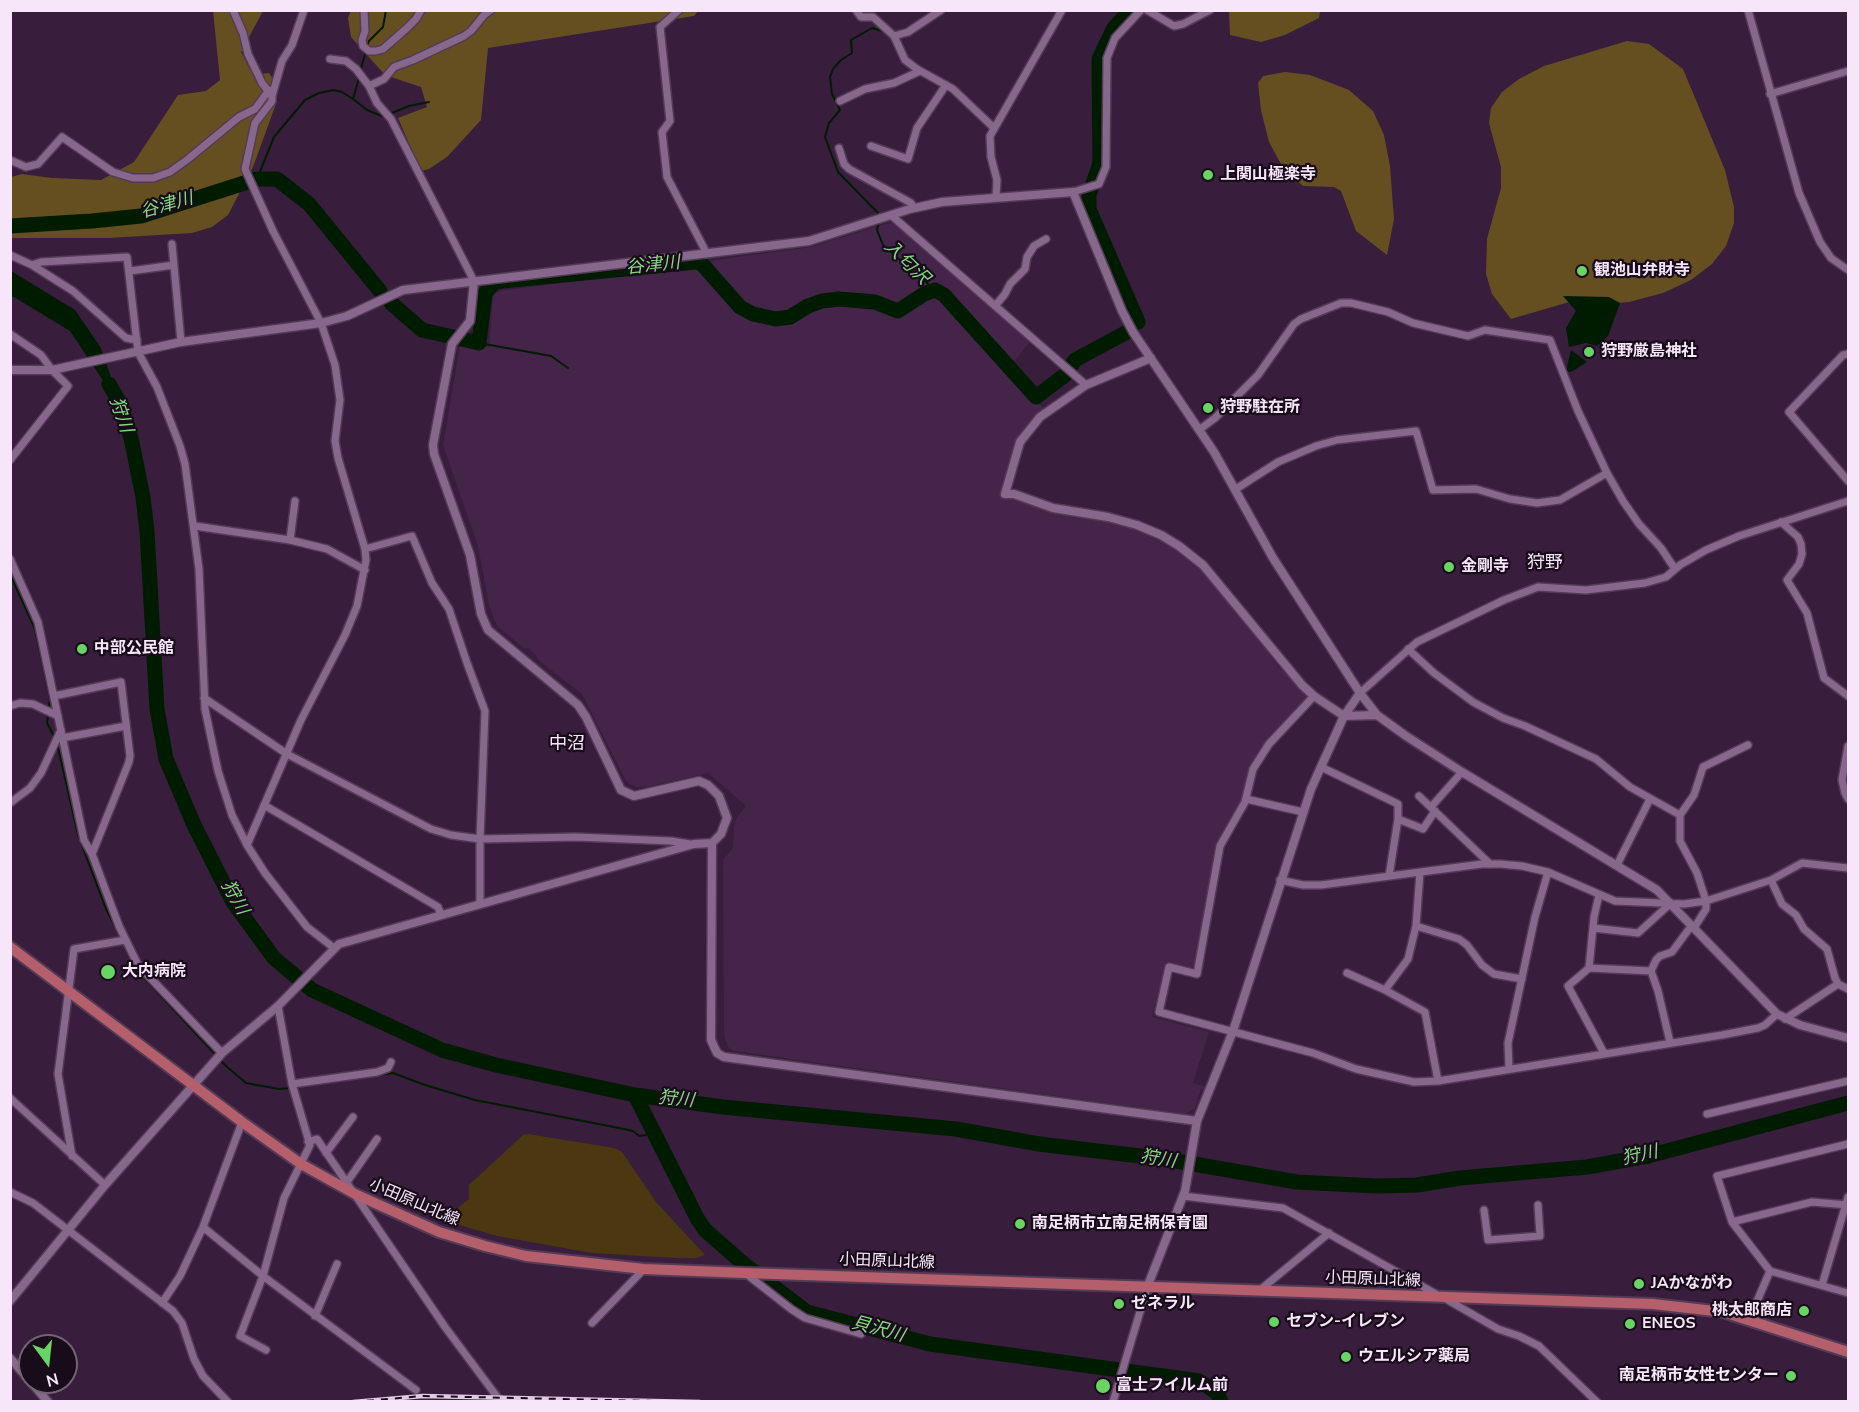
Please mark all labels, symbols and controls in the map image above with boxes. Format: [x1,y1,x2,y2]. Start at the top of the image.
place label: 上関山極楽寺 [1220,165,1316,185]
marker: 上関山極楽寺 [1201,168,1215,182]
water label: 谷津川 [138,188,196,224]
water label: 入匂沢 [879,236,933,290]
water label: 谷津川 [625,252,681,280]
place label: 観池山弁財寺 [1594,261,1690,281]
marker: 観池山弁財寺 [1575,264,1589,278]
place label: 狩野厳島神社 [1601,342,1697,362]
marker: 狩野厳島神社 [1582,345,1596,359]
water label: 狩川 [104,394,136,436]
place label: 狩野駐在所 [1220,398,1300,418]
marker: 狩野駐在所 [1201,401,1215,415]
district label: 狩野 [1527,553,1563,575]
place label: 金剛寺 [1461,557,1509,577]
marker: 金剛寺 [1442,560,1456,574]
place label: 中部公民館 [94,639,174,659]
marker: 中部公民館 [75,642,89,656]
district label: 中沼 [549,734,585,756]
water label: 狩川 [216,877,252,919]
place label: 大内病院 [122,962,186,982]
marker: 大内病院 [99,963,117,981]
water label: 狩川 [657,1087,695,1113]
water label: 狩川 [1620,1142,1660,1170]
water label: 狩川 [1139,1147,1177,1173]
street label: 小田原山北線 [366,1175,462,1231]
place label: 南足柄市立南足柄保育園 [1032,1214,1208,1234]
marker: 南足柄市立南足柄保育園 [1013,1217,1027,1231]
street label: 小田原山北線 [839,1251,935,1273]
street label: 小田原山北線 [1325,1269,1421,1291]
place label: JAかながわ [1651,1274,1733,1294]
marker: JAかながわ [1632,1277,1646,1291]
place label: ゼネラル [1131,1294,1195,1314]
marker: ゼネラル [1112,1297,1126,1311]
place label: 桃太郎商店 [1712,1301,1792,1321]
marker: 桃太郎商店 [1797,1304,1811,1318]
place label: セブン-イレブン [1286,1312,1405,1332]
water label: 貝沢川 [849,1313,907,1347]
place label: ENEOS [1642,1314,1696,1334]
marker: セブン-イレブン [1267,1315,1281,1329]
marker: ENEOS [1623,1317,1637,1331]
north arrow [18,1334,78,1394]
place label: ウエルシア薬局 [1358,1347,1470,1367]
marker: ウエルシア薬局 [1339,1350,1353,1364]
place label: 南足柄市女性センター [1619,1366,1779,1386]
text: N [44,1367,61,1392]
marker: 南足柄市女性センター [1784,1369,1798,1383]
place label: 富士フイルム前 [1116,1376,1228,1396]
marker: 富士フイルム前 [1094,1377,1112,1395]

